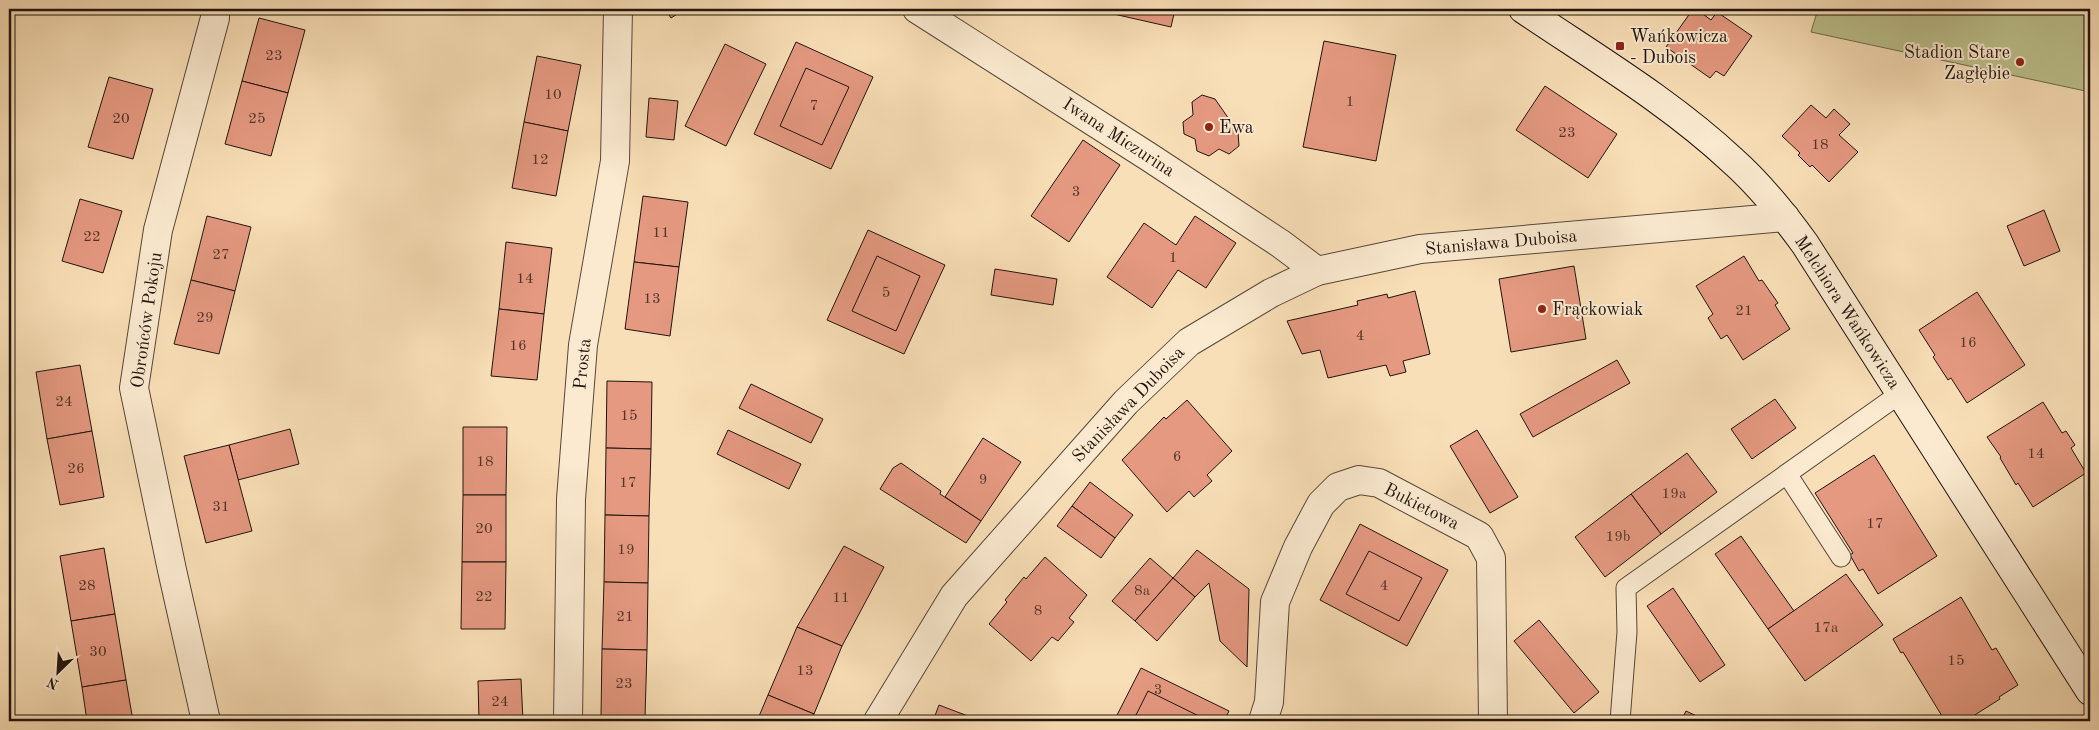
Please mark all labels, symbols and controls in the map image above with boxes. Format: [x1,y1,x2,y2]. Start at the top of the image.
place label: Wańkowicza - Dubois [1630,28,1728,67]
marker: Wańkowicza - Dubois [1614,40,1626,52]
place label: Stadion Stare Zagłębie [1904,44,2010,83]
house number: 23 [265,49,283,64]
marker: Stadion Stare Zagłębie [2014,56,2026,68]
house number: 10 [544,88,562,103]
street label: Iwana Miczurina [1059,95,1178,181]
house number: 1 [1346,95,1354,110]
house number: 7 [810,99,818,114]
house number: 20 [112,112,130,127]
house number: 25 [248,112,266,127]
place label: Ewa [1219,119,1254,137]
marker: Ewa [1203,121,1215,133]
house number: 23 [1558,126,1576,141]
house number: 18 [1811,138,1829,153]
house number: 12 [531,153,549,168]
house number: 3 [1072,185,1080,200]
house number: 11 [652,226,670,241]
street label: Stanisława Duboisa [1424,227,1578,259]
house number: 22 [83,230,101,245]
street label: Melchiora Wańkowicza [1791,233,1903,393]
house number: 27 [212,248,230,263]
street label: Obrońców Pokoju [129,251,166,389]
house number: 1 [1169,251,1177,266]
house number: 14 [516,272,534,287]
house number: 5 [882,286,890,301]
house number: 13 [643,292,661,307]
place label: Frąckowiak [1552,301,1643,319]
marker: Frąckowiak [1536,303,1548,315]
house number: 21 [1735,304,1753,319]
house number: 29 [196,311,214,326]
house number: 4 [1356,329,1364,344]
house number: 16 [1959,336,1977,351]
street label: Prosta [571,337,595,391]
house number: 16 [509,339,527,354]
street label: Stanisława Duboisa [1069,343,1188,466]
house number: 24 [55,395,73,410]
house number: 15 [620,409,638,424]
house number: 14 [2027,447,2045,462]
house number: 6 [1173,450,1181,465]
house number: 18 [476,455,494,470]
house number: 26 [67,462,85,477]
house number: 9 [979,473,987,488]
house number: 17 [619,476,637,491]
street label: Bukietowa [1381,480,1462,534]
house number: 19a [1662,487,1687,502]
house number: 31 [212,500,230,515]
house number: 17 [1866,517,1884,532]
house number: 20 [475,522,493,537]
house number: 19b [1605,530,1631,545]
house number: 19 [617,543,635,558]
house number: 28 [78,579,96,594]
house number: 4 [1380,579,1388,594]
house number: 8a [1134,584,1151,599]
house number: 22 [475,590,493,605]
house number: 11 [832,591,850,606]
house number: 8 [1034,604,1042,619]
house number: 21 [616,610,634,625]
house number: 17a [1814,621,1839,636]
house number: 30 [89,645,107,660]
north arrow [32,648,82,698]
house number: 15 [1947,654,1965,669]
house number: 13 [796,664,814,679]
text: N [45,674,61,691]
house number: 23 [615,677,633,692]
house number: 3 [1154,683,1162,698]
house number: 24 [491,695,509,710]

